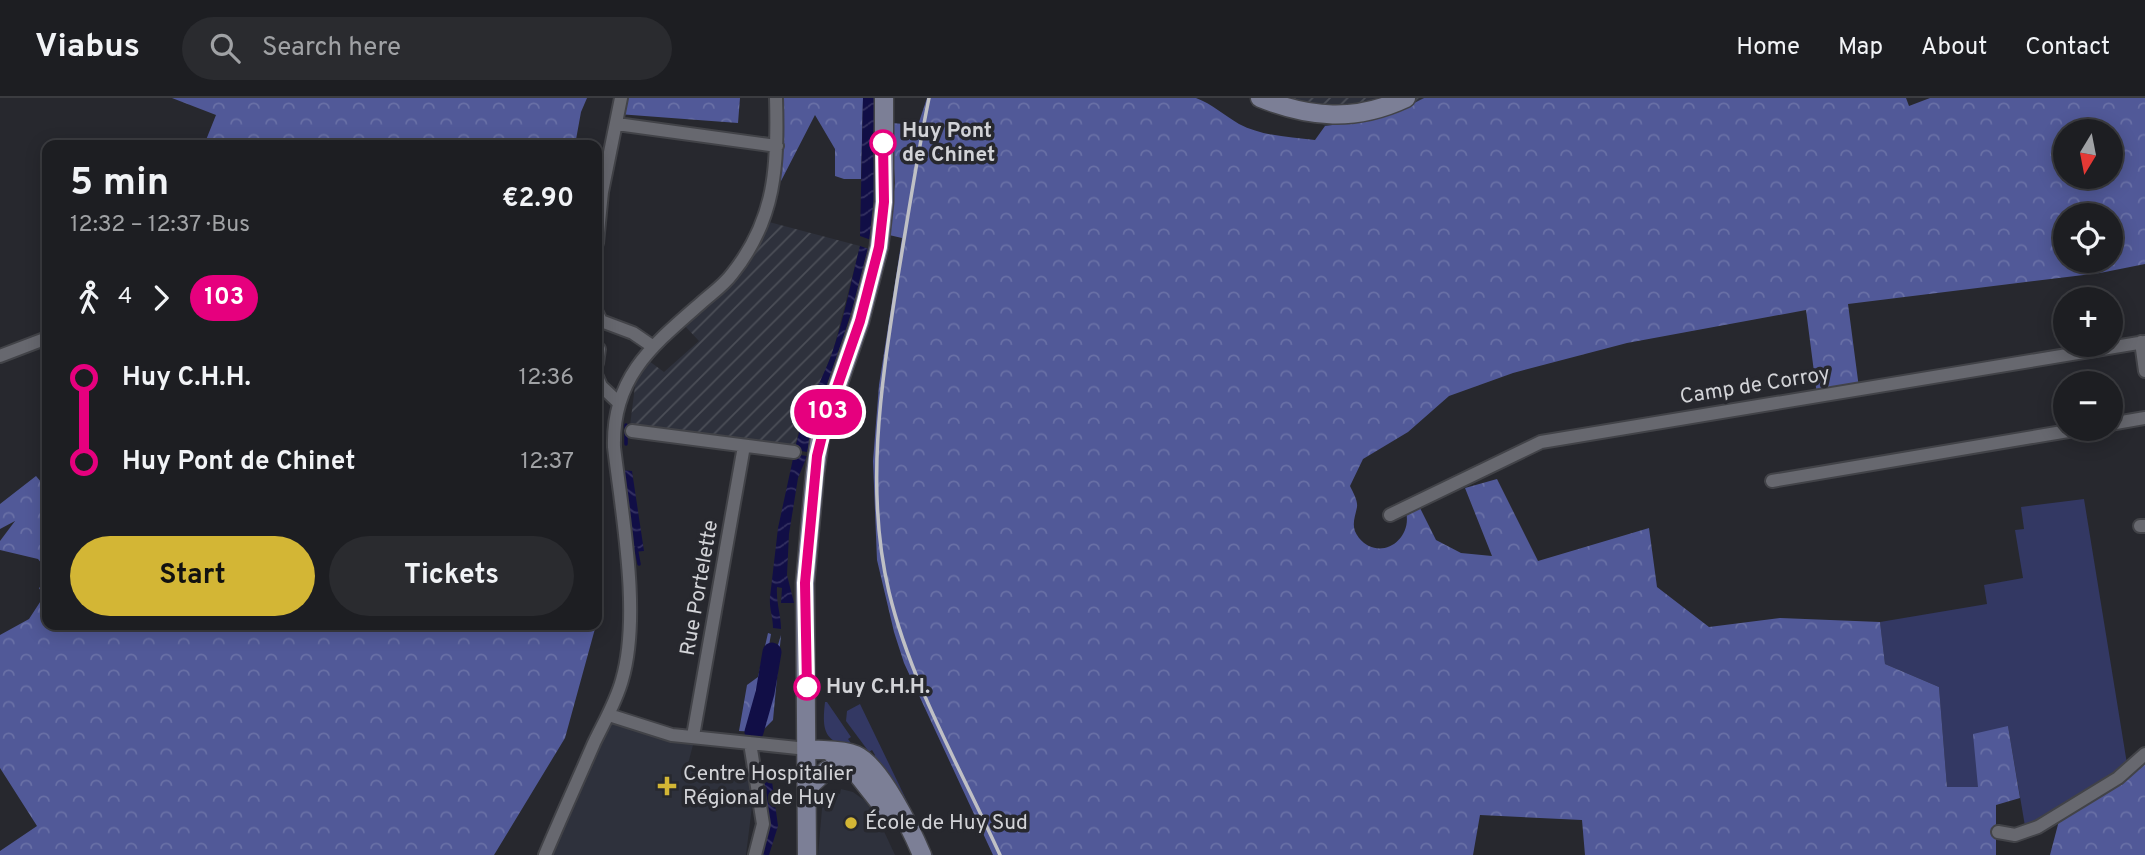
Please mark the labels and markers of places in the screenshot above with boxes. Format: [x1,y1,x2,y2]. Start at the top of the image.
place label: Huy Pont de Chinet [902,118,995,169]
marker: Huy Pont de Chinet [870,130,896,156]
marker: Huy C.H.H. [794,674,820,700]
place label: Huy C.H.H. [826,674,930,701]
place label: Centre Hospitalier Régional de Huy [683,761,853,812]
marker: Centre Hospitalier Régional de Huy [657,776,677,796]
place label: École de Huy Sud [865,809,1028,837]
marker: École de Huy Sud [843,815,859,831]

